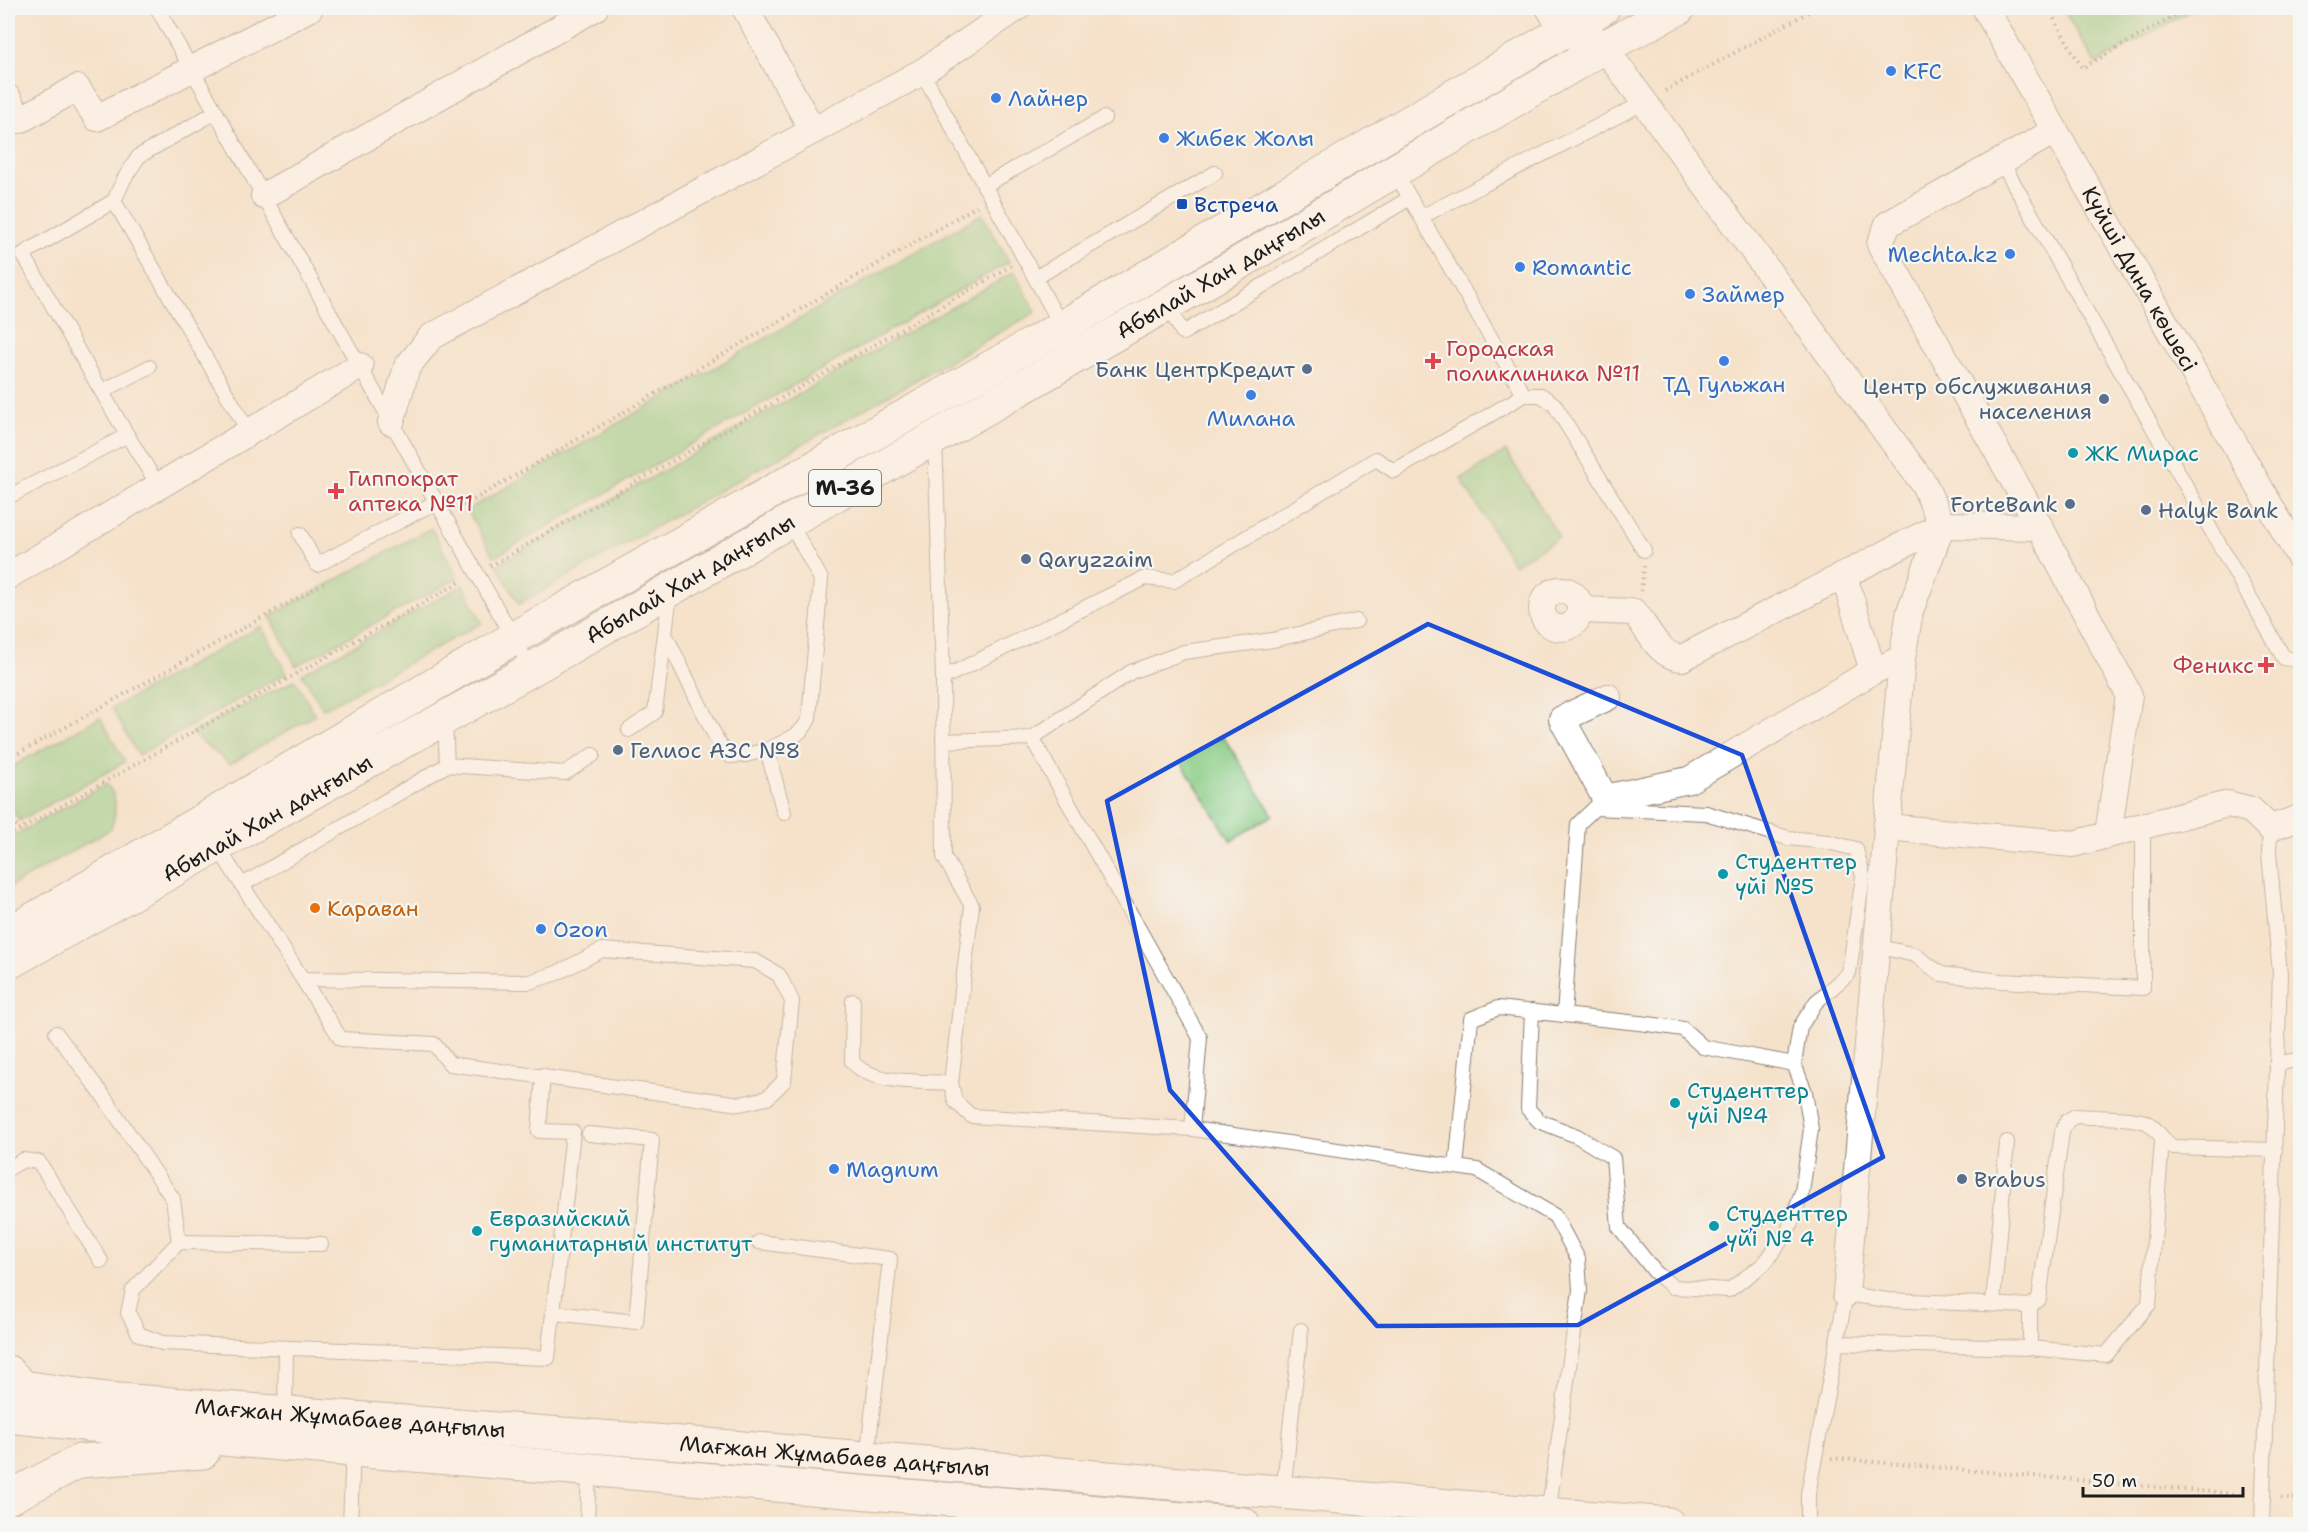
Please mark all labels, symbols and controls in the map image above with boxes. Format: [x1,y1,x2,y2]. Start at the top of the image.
place label: KFC [1903,57,1942,86]
marker: KFC [1884,64,1898,78]
place label: Лайнер [1008,84,1088,113]
marker: Лайнер [989,91,1003,105]
place label: Жибек Жолы [1176,124,1314,153]
marker: Жибек Жолы [1157,131,1171,145]
street label: Күйші Дина көшесі [2076,181,2205,377]
place label: Встреча [1194,190,1279,219]
marker: Встреча [1175,197,1189,211]
street label: Абылай Хан даңғылы [1111,201,1330,345]
place label: Mechta.kz [1887,240,1998,269]
marker: Mechta.kz [2003,247,2017,261]
place label: Romantic [1532,253,1632,282]
marker: Romantic [1513,260,1527,274]
place label: Займер [1702,280,1785,309]
marker: Займер [1683,287,1697,301]
place label: Городская поликлиника №11 [1446,334,1640,388]
marker: Городская поликлиника №11 [1424,352,1442,370]
marker: ТД Гульжан [1717,354,1731,368]
place label: Банк ЦентрКредит [1095,355,1296,384]
marker: Банк ЦентрКредит [1300,362,1314,376]
place label: ТД Гульжан [1663,370,1785,399]
place label: Центр обслуживания населения [1863,372,2092,426]
marker: Милана [1244,388,1258,402]
marker: Центр обслуживания населения [2097,392,2111,406]
place label: Милана [1207,404,1295,433]
place label: ЖК Мирас [2085,439,2199,468]
marker: ЖК Мирас [2066,446,2080,460]
place label: Гиппократ аптека №11 [348,464,473,518]
road number: M-36 [809,470,881,506]
marker: Гиппократ аптека №11 [329,484,343,498]
place label: ForteBank [1950,490,2058,519]
place label: Halyk Bank [2158,496,2279,525]
marker: ForteBank [2063,497,2077,511]
marker: Halyk Bank [2139,503,2153,517]
street label: Абылай Хан даңғылы [580,507,800,650]
place label: Qaryzzaim [1038,545,1153,574]
marker: Qaryzzaim [1019,552,1033,566]
place label: Феникс [2173,651,2254,680]
marker: Феникс [2259,658,2273,672]
place label: Гелиос АЗС №8 [630,736,801,765]
marker: Гелиос АЗС №8 [611,743,625,757]
street label: Абылай Хан даңғылы [157,747,377,888]
place label: Студенттер үйі №5 [1735,847,1857,901]
marker: Студенттер үйі №5 [1716,867,1730,881]
place label: Караван [327,894,419,923]
marker: Караван [308,901,322,915]
place label: Ozon [553,915,608,944]
marker: Ozon [534,922,548,936]
place label: Студенттер үйі №4 [1687,1076,1809,1130]
marker: Студенттер үйі №4 [1668,1096,1682,1110]
place label: Magnum [846,1155,939,1184]
marker: Magnum [827,1162,841,1176]
place label: Brabus [1974,1165,2046,1194]
marker: Brabus [1955,1172,1969,1186]
place label: Студенттер үйі № 4 [1726,1199,1848,1253]
place label: Евразийский гуманитарный институт [489,1204,753,1258]
marker: Студенттер үйі № 4 [1707,1219,1721,1233]
marker: Евразийский гуманитарный институт [470,1224,484,1238]
street label: Мағжан Жұмабаев даңғылы [194,1391,507,1444]
street label: Мағжан Жұмабаев даңғылы [678,1428,991,1483]
scale bar [2083,1460,2244,1498]
text: 50 m [2092,1469,2137,1493]

